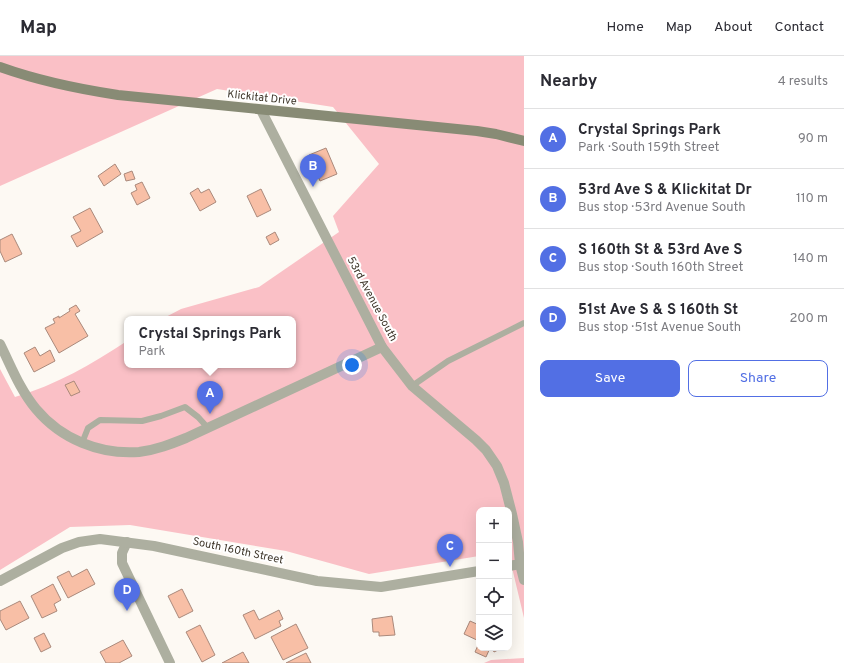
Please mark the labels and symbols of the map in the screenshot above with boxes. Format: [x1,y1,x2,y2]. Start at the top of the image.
street label: Klickitat Drive [227,87,297,109]
pin: B [300,154,326,187]
street label: 53rd Avenue South [344,254,400,344]
your location [342,355,362,375]
pin: A [197,381,223,414]
pin: C [437,534,463,567]
street label: South 160th Street [191,535,285,567]
pin: D [114,578,140,611]

